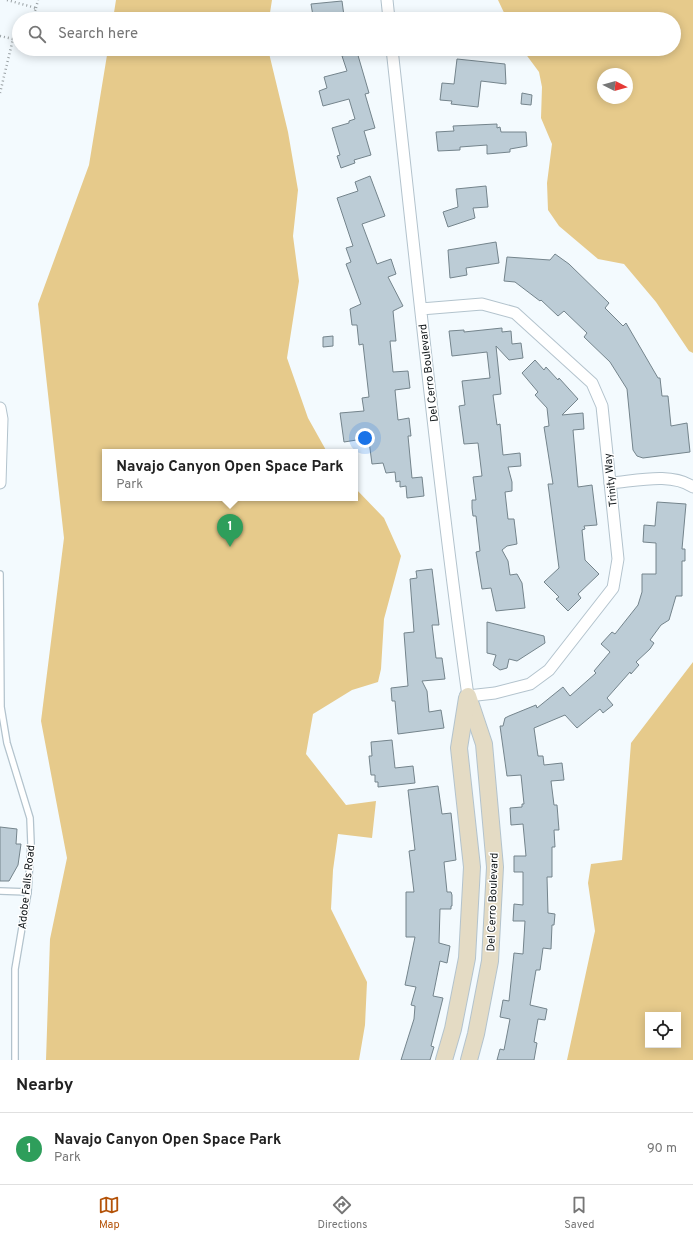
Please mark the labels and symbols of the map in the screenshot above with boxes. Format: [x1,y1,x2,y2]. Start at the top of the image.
north arrow [597,68,633,104]
street label: Del Cerro Boulevard [416,323,442,423]
your location [355,428,375,448]
street label: Trinity Way [601,452,621,508]
pin: 1 [217,514,243,547]
street label: Adobe Falls Road [16,844,38,930]
street label: Del Cerro Boulevard [484,852,502,952]

